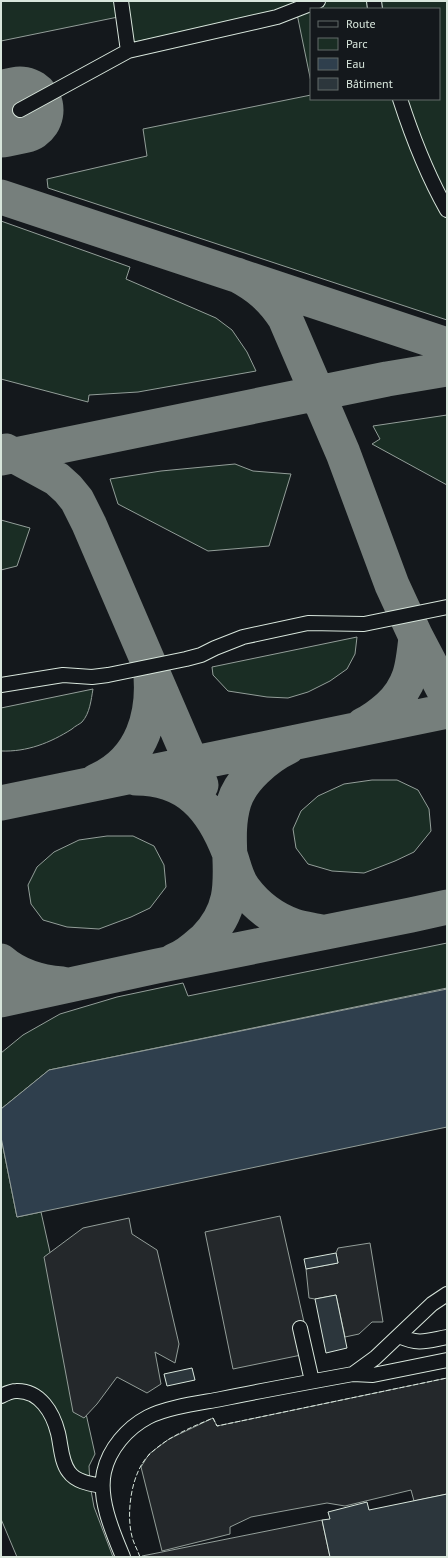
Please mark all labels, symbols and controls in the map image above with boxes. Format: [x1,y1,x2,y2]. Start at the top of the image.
legend [310,8,440,100]
text: Route [346,16,376,31]
text: Parc [346,36,368,51]
text: Eau [346,56,365,71]
text: Bâtiment [346,76,393,91]

